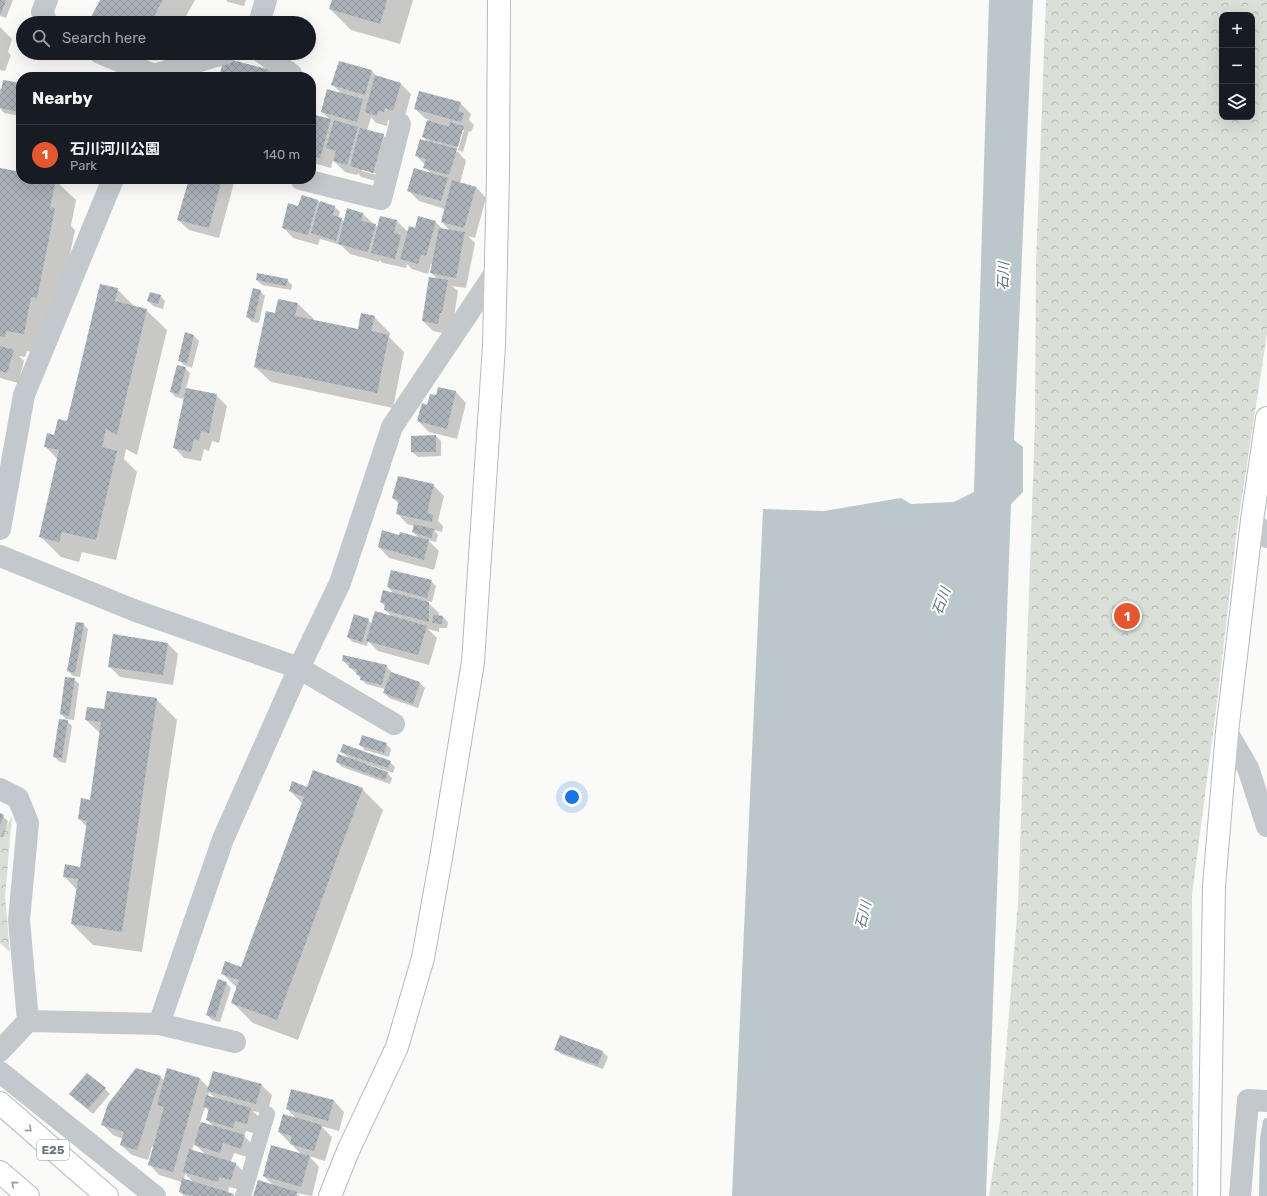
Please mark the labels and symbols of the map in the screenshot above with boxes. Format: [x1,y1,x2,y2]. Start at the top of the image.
water label: 石川 [995,260,1013,290]
water label: 石川 [929,583,955,617]
pin: 1 [1114,601,1140,631]
your location [562,787,582,807]
water label: 石川 [852,898,876,931]
one-way arrow [25,1124,32,1131]
road number: E25 [37,1140,69,1160]
one-way arrow [11,1181,19,1189]

